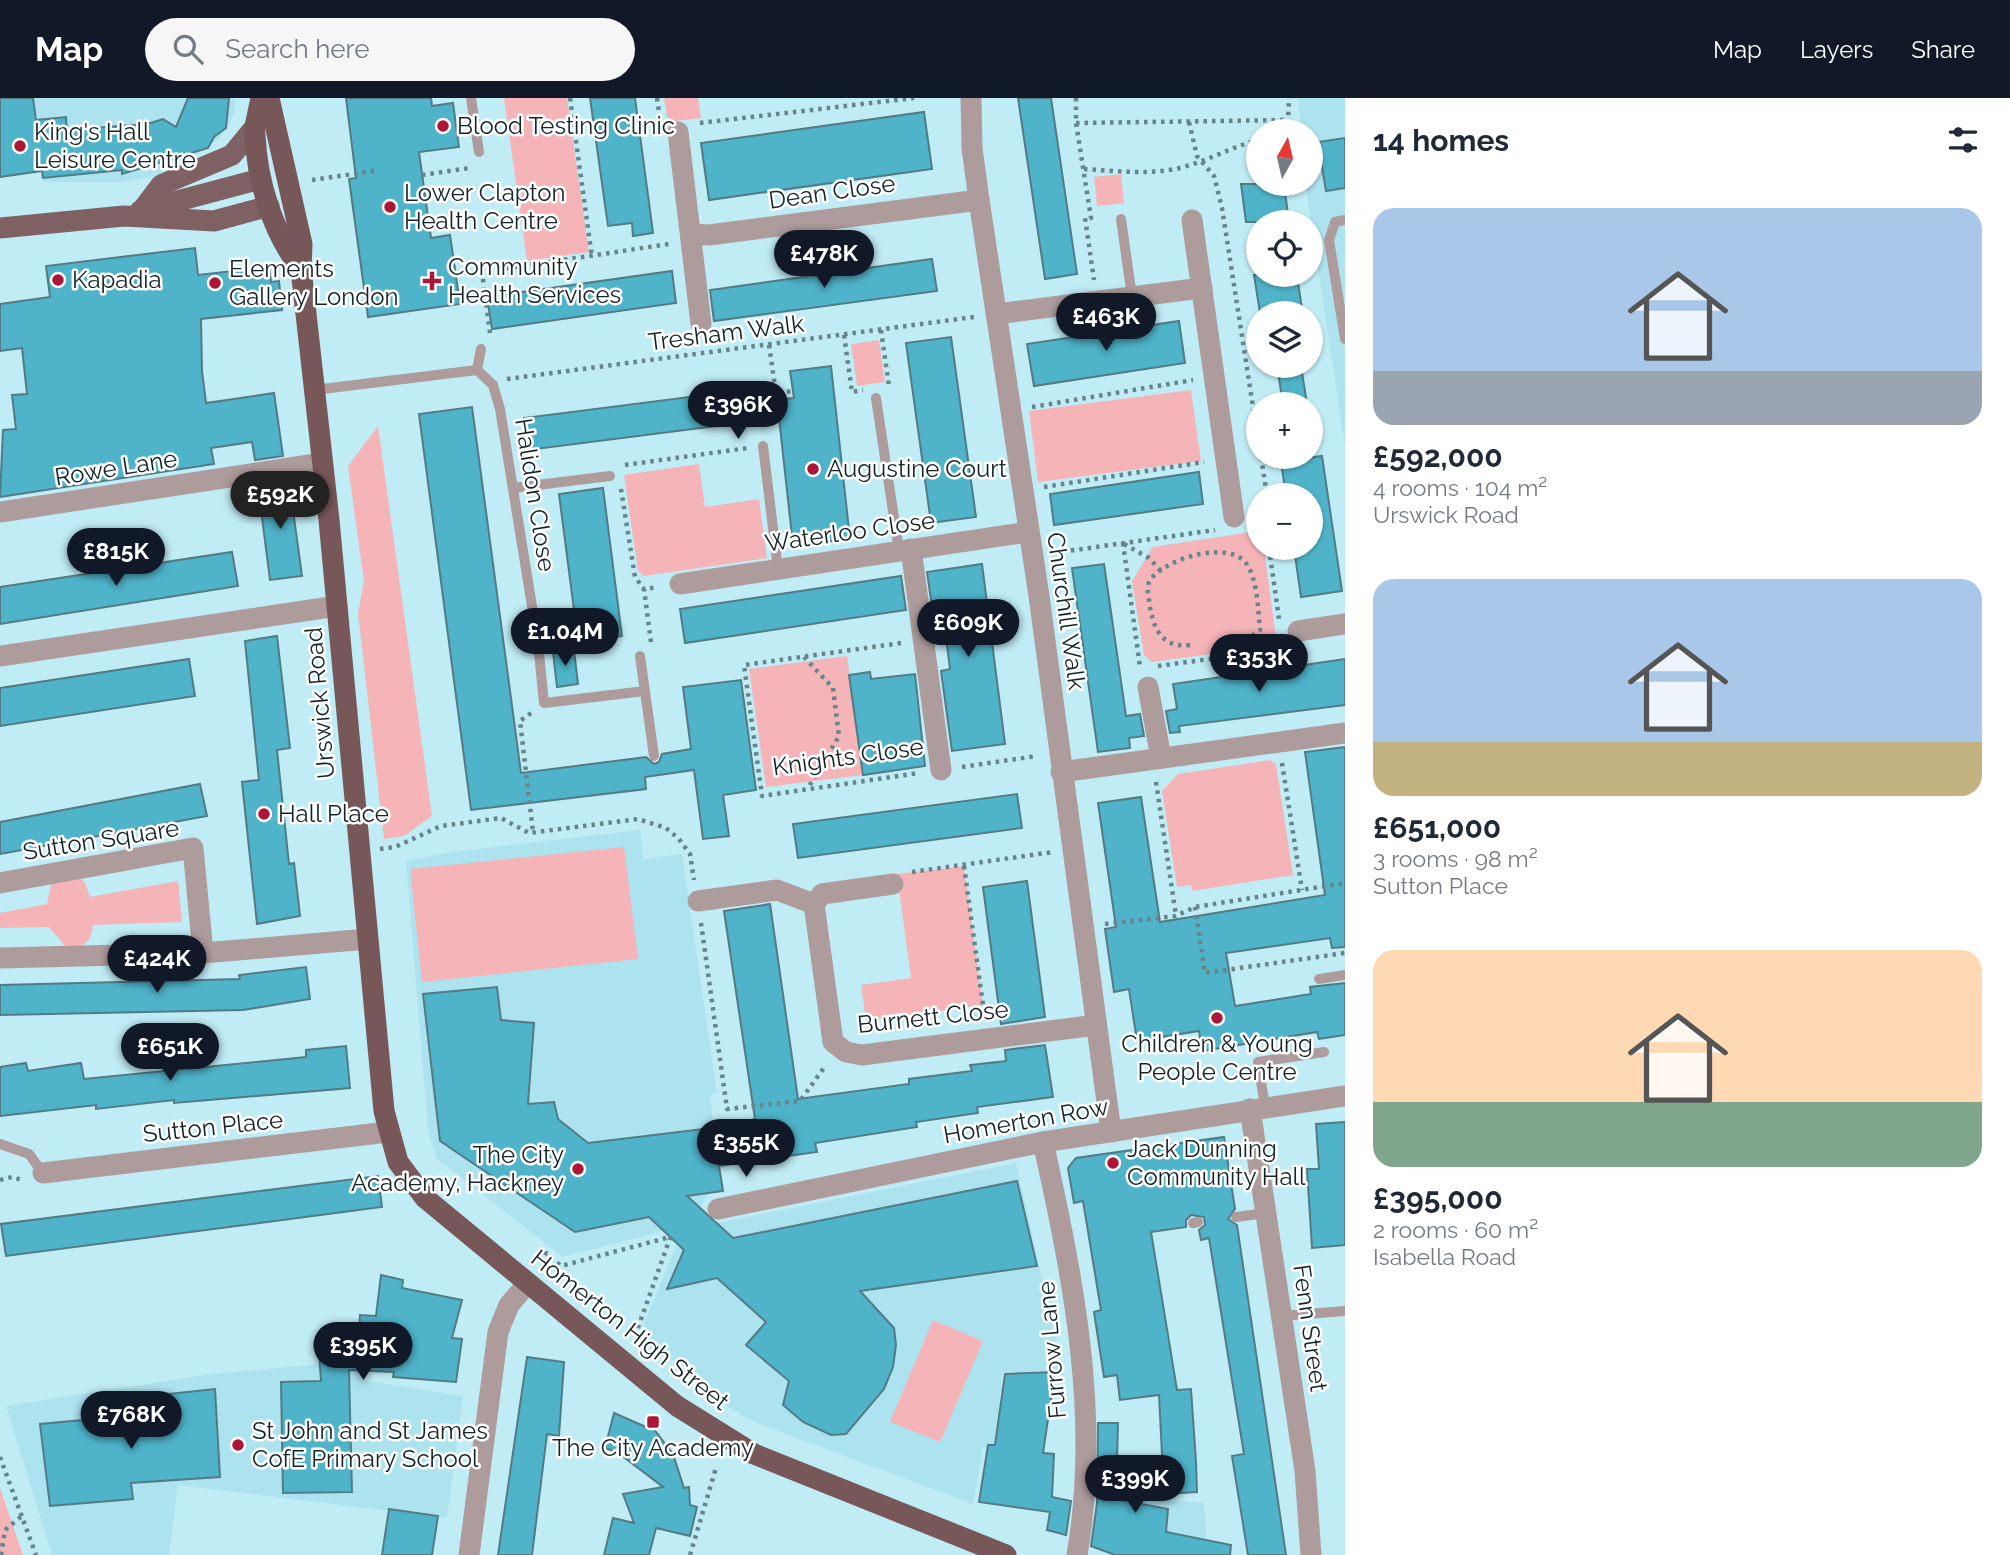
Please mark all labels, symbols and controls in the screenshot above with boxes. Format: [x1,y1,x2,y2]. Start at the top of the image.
search box [145,18,635,81]
text: Map [35,30,103,69]
icon: search [169,30,207,68]
text: Search here [225,34,370,64]
text: Map [1713,35,1762,64]
text: Layers [1800,35,1873,64]
text: Share [1911,35,1975,64]
place label: Blood Testing Clinic [457,111,675,140]
place label: King's Hall Leisure Centre [34,117,196,174]
marker: Blood Testing Clinic [435,118,451,134]
north arrow [1246,119,1323,196]
map controls [1246,119,1323,560]
icon: filters [1944,121,1982,159]
text: 14 homes [1373,123,1509,158]
marker: King's Hall Leisure Centre [12,138,28,154]
street label: Dean Close [767,168,897,215]
place label: Lower Clapton Health Centre [404,178,566,235]
marker: Lower Clapton Health Centre [382,199,398,215]
button: locate [1246,210,1323,287]
pin: £478K [775,230,873,290]
text: £478K [790,239,858,266]
place label: Community Health Services [448,252,621,309]
icon: home [1615,253,1741,379]
place label: Elements Gallery London [229,254,399,311]
place label: Kapadia [72,265,162,294]
marker: Community Health Services [422,271,442,291]
marker: Kapadia [50,272,66,288]
marker: Elements Gallery London [207,275,223,291]
pin: £463K [1057,294,1155,353]
button: layers [1246,301,1323,378]
text: £463K [1072,302,1140,329]
street label: Tresham Walk [646,309,806,356]
pin: £396K [689,382,787,441]
text: £396K [704,390,772,417]
button: + [1246,392,1323,469]
street label: Halidon Close [509,416,562,574]
text: £592,000 [1373,439,1503,474]
street label: Rowe Lane [53,444,179,491]
place label: Augustine Court [827,454,1007,483]
marker: Augustine Court [805,461,821,477]
pin: £592K [231,472,329,531]
text: 4 rooms · 104 m² [1373,474,1547,501]
text: £592K [246,480,314,507]
button: − [1246,483,1323,560]
text: Urswick Road [1373,501,1519,528]
street label: Waterloo Close [763,505,937,558]
pin: £815K [67,528,165,588]
street label: Churchill Walk [1041,530,1092,692]
text: £815K [83,537,149,564]
pin: £609K [919,600,1017,659]
pin: £1.04M [508,608,622,668]
text: £609K [933,608,1003,635]
text: £1.04M [527,617,603,644]
icon: home [1615,624,1741,750]
street label: Urswick Road [298,626,341,780]
pin: £353K [1210,634,1308,694]
text: £353K [1226,643,1292,670]
street label: Knights Close [771,732,925,781]
place label: Hall Place [278,799,389,828]
marker: Hall Place [256,806,272,822]
text: £651,000 [1373,810,1501,845]
street label: Sutton Square [21,813,181,866]
text: 3 rooms · 98 m² [1373,845,1538,872]
text: Sutton Place [1373,872,1508,899]
pin: £424K [108,936,206,995]
text: £424K [123,944,191,971]
street label: Burnett Close [856,994,1010,1039]
icon: home [1615,995,1741,1121]
marker: Children & Young People Centre [1209,1010,1225,1026]
pin: £651K [121,1024,219,1083]
place label: Children & Young People Centre [1121,1029,1313,1086]
text: £651K [137,1032,203,1059]
street label: Homerton Row [941,1092,1111,1149]
street label: Sutton Place [141,1105,284,1148]
pin: £355K [697,1119,795,1179]
text: £355K [713,1128,779,1155]
place label: Jack Dunning Community Hall [1127,1134,1306,1191]
place label: The City Academy, Hackney [351,1140,564,1197]
marker: Jack Dunning Community Hall [1105,1155,1121,1171]
marker: The City Academy, Hackney [570,1161,586,1177]
text: £395,000 [1373,1181,1503,1216]
text: 2 rooms · 60 m² [1373,1216,1538,1243]
street label: Homerton High Street [526,1243,735,1416]
text: Isabella Road [1373,1243,1516,1270]
street label: Fenn Street [1287,1262,1334,1393]
street label: Furrow Lane [1031,1280,1072,1420]
pin: £395K [314,1322,412,1382]
text: £395K [329,1331,397,1358]
pin: £768K [82,1392,180,1451]
text: £768K [97,1400,165,1427]
marker: The City Academy [645,1414,661,1430]
place label: St John and St James CofE Primary School [252,1416,488,1473]
place label: The City Academy [552,1433,754,1462]
marker: St John and St James CofE Primary School [230,1437,246,1453]
pin: £399K [1086,1456,1184,1515]
text: £399K [1101,1464,1169,1491]

